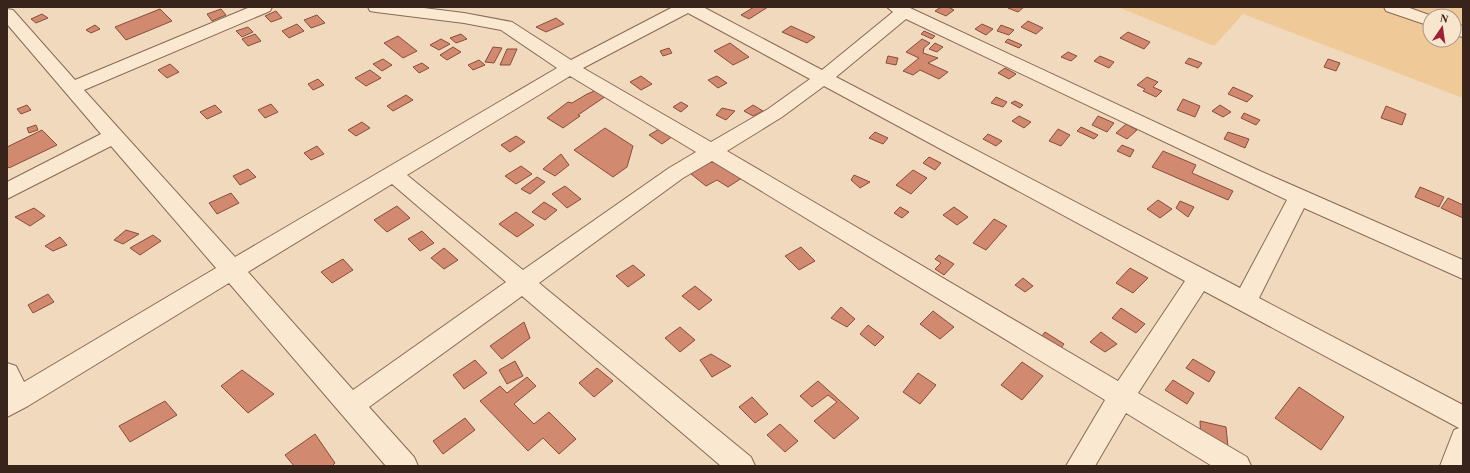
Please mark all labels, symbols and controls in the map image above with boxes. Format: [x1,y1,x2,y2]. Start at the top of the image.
north arrow [1422,8,1462,48]
text: N [1439,12,1450,25]

